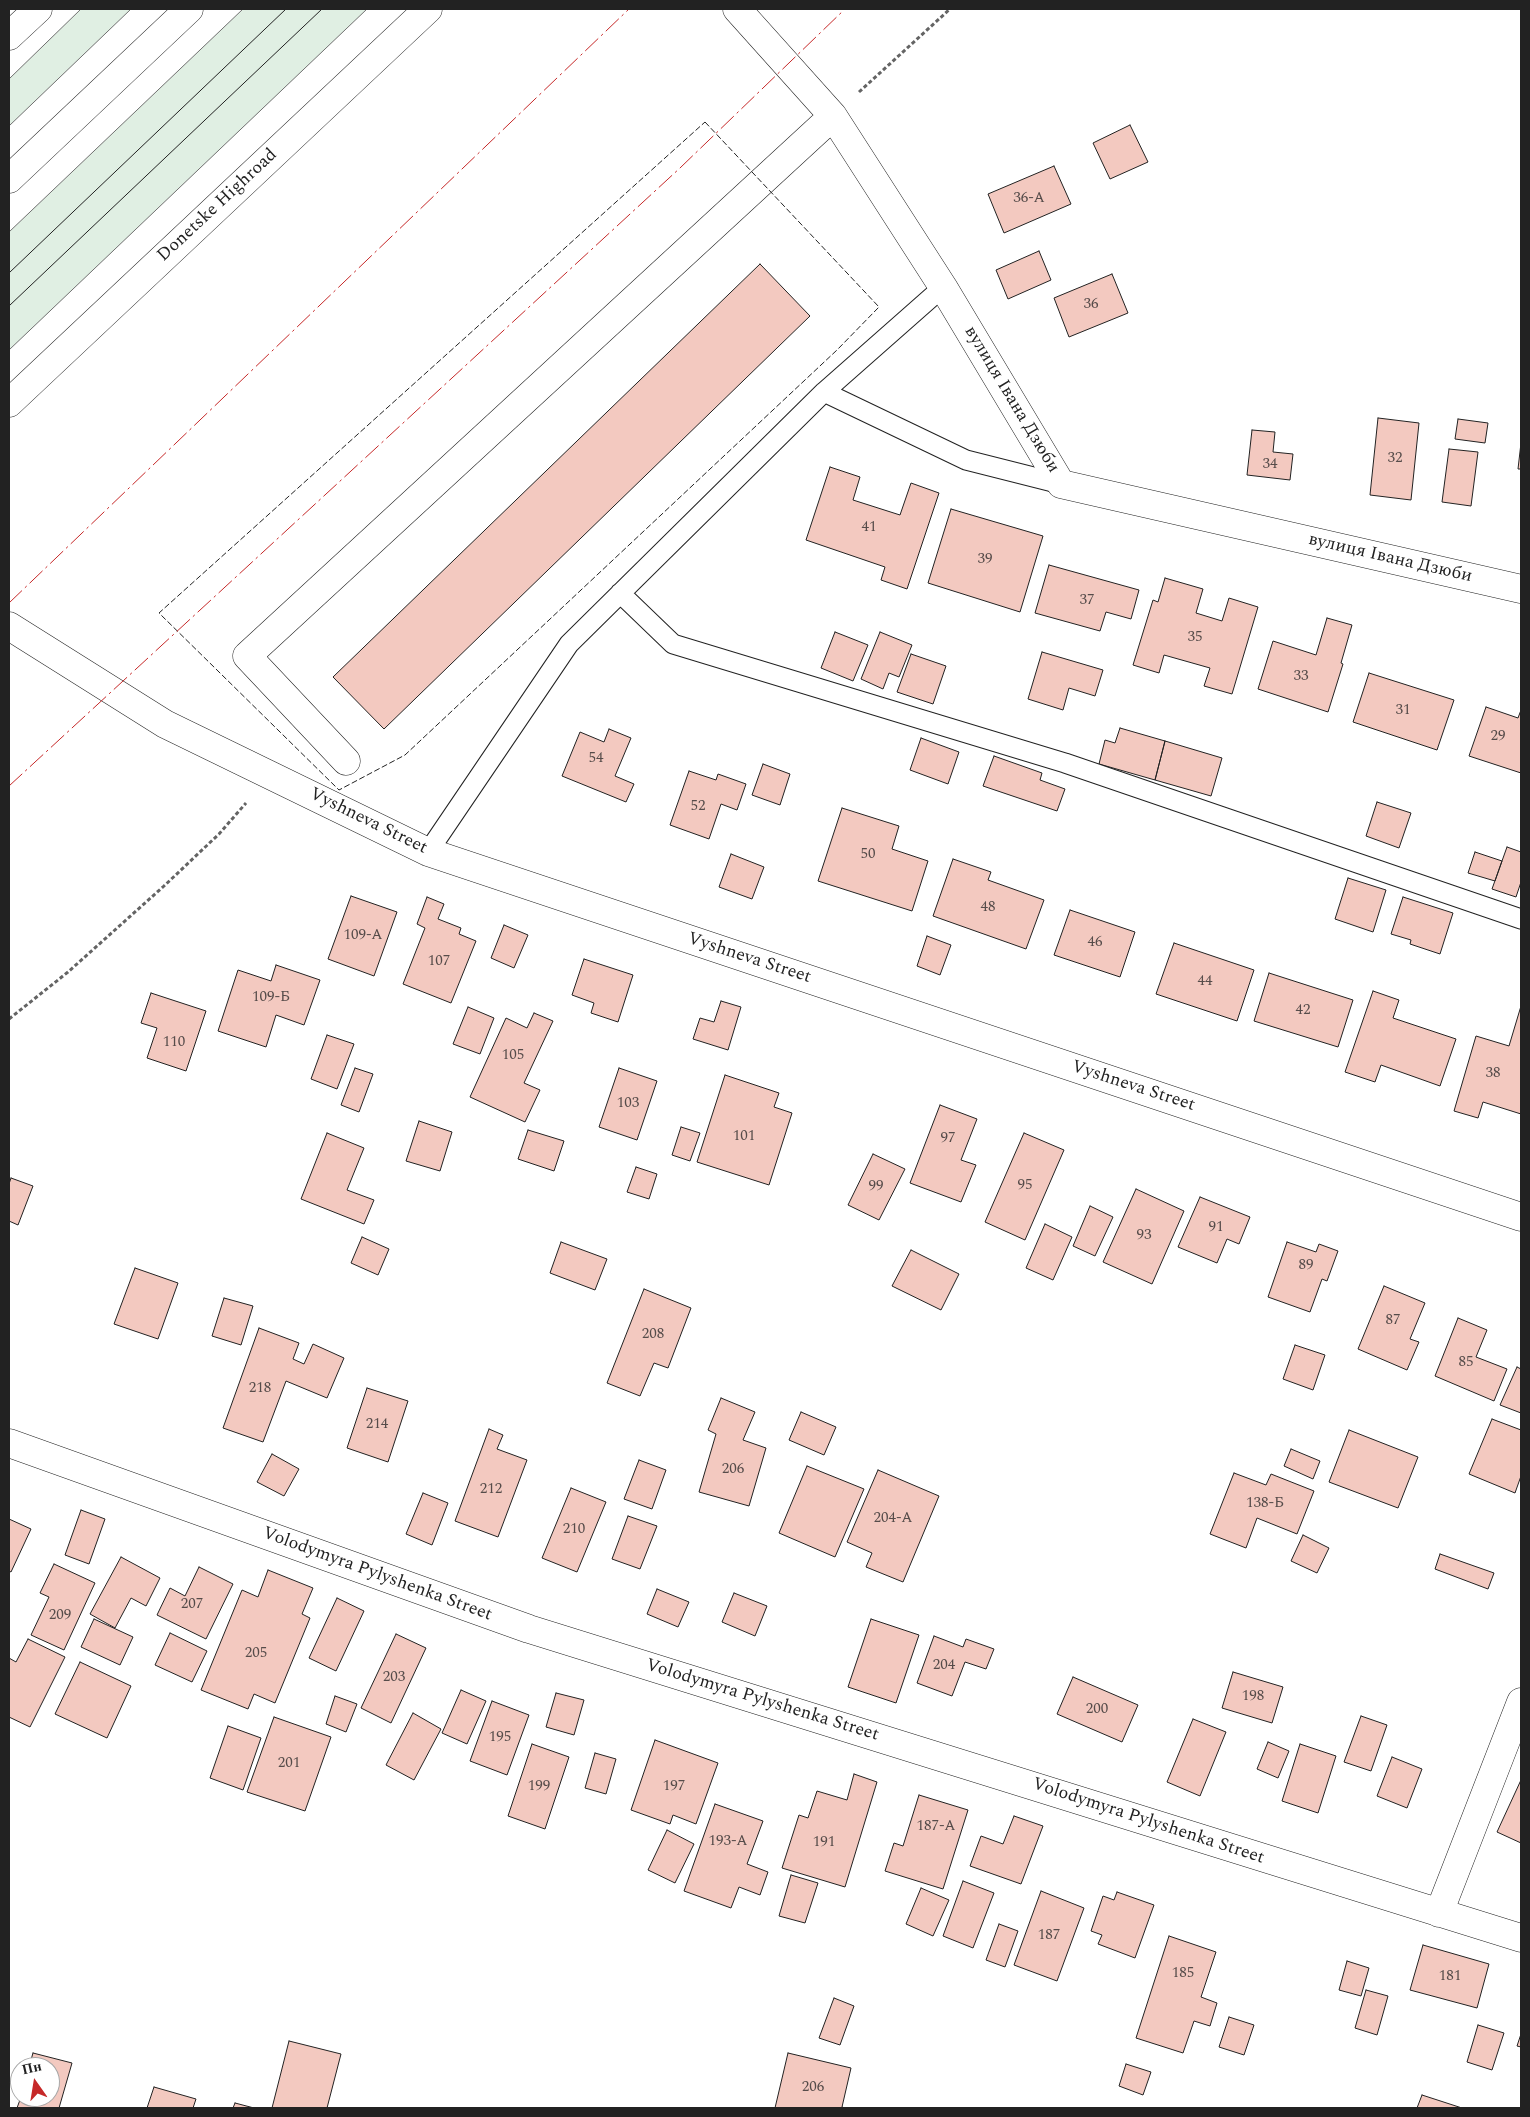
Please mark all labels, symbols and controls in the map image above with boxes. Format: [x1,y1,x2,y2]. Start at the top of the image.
street label: Donetske Highroad [154,145,282,267]
house number: 36-А [1013,190,1045,208]
house number: 36 [1084,296,1098,314]
street label: вулиця Івана Дзюби [959,323,1063,477]
house number: 32 [1388,450,1402,468]
house number: 34 [1263,456,1277,474]
house number: 41 [862,519,876,537]
street label: вулиця Івана Дзюби [1306,530,1474,588]
house number: 39 [978,551,992,569]
house number: 37 [1080,592,1094,610]
house number: 35 [1188,629,1202,647]
house number: 33 [1294,668,1308,686]
house number: 31 [1396,702,1410,720]
house number: 29 [1491,728,1505,746]
house number: 54 [589,750,603,768]
street label: Vyshneva Street [305,784,431,860]
house number: 52 [691,798,705,816]
house number: 50 [861,846,875,864]
house number: 48 [981,899,995,917]
house number: 109-А [344,927,382,945]
street label: Vyshneva Street [685,929,813,989]
house number: 46 [1088,934,1102,952]
house number: 107 [428,953,450,971]
house number: 44 [1198,973,1212,991]
house number: 109-Б [252,989,290,1007]
house number: 42 [1296,1002,1310,1020]
house number: 110 [163,1034,185,1052]
house number: 105 [502,1047,524,1065]
street label: Vyshneva Street [1069,1057,1197,1117]
house number: 38 [1486,1065,1500,1083]
house number: 103 [617,1095,639,1113]
house number: 101 [733,1128,755,1146]
house number: 97 [941,1130,955,1148]
house number: 95 [1018,1177,1032,1195]
house number: 99 [869,1178,883,1196]
house number: 91 [1209,1219,1223,1237]
house number: 93 [1137,1227,1151,1245]
house number: 89 [1299,1257,1313,1275]
house number: 87 [1386,1312,1400,1330]
house number: 208 [642,1326,664,1344]
house number: 85 [1459,1354,1473,1372]
house number: 218 [249,1380,271,1398]
house number: 214 [366,1416,388,1434]
house number: 206 [722,1461,744,1479]
house number: 212 [480,1481,502,1499]
house number: 138-Б [1246,1495,1284,1513]
house number: 204-А [874,1510,912,1528]
house number: 210 [563,1521,585,1539]
street label: Volodymyra Pylyshenka Street [259,1523,495,1627]
house number: 207 [181,1596,203,1614]
house number: 209 [49,1607,71,1625]
house number: 205 [245,1645,267,1663]
street label: Volodymyra Pylyshenka Street [643,1655,881,1747]
house number: 204 [933,1657,955,1675]
house number: 203 [383,1669,405,1687]
house number: 198 [1242,1688,1264,1706]
house number: 200 [1086,1701,1108,1719]
house number: 195 [489,1729,511,1747]
house number: 201 [278,1755,300,1773]
street label: Volodymyra Pylyshenka Street [1029,1774,1267,1870]
house number: 199 [528,1778,550,1796]
house number: 197 [663,1778,685,1796]
house number: 187-А [917,1818,955,1836]
house number: 193-А [709,1833,747,1851]
house number: 191 [813,1834,835,1852]
house number: 187 [1038,1927,1060,1945]
house number: 185 [1172,1965,1194,1983]
house number: 181 [1439,1968,1461,1986]
text: Пн [20,2055,44,2080]
north arrow [10,2057,60,2107]
house number: 206 [802,2079,824,2097]

